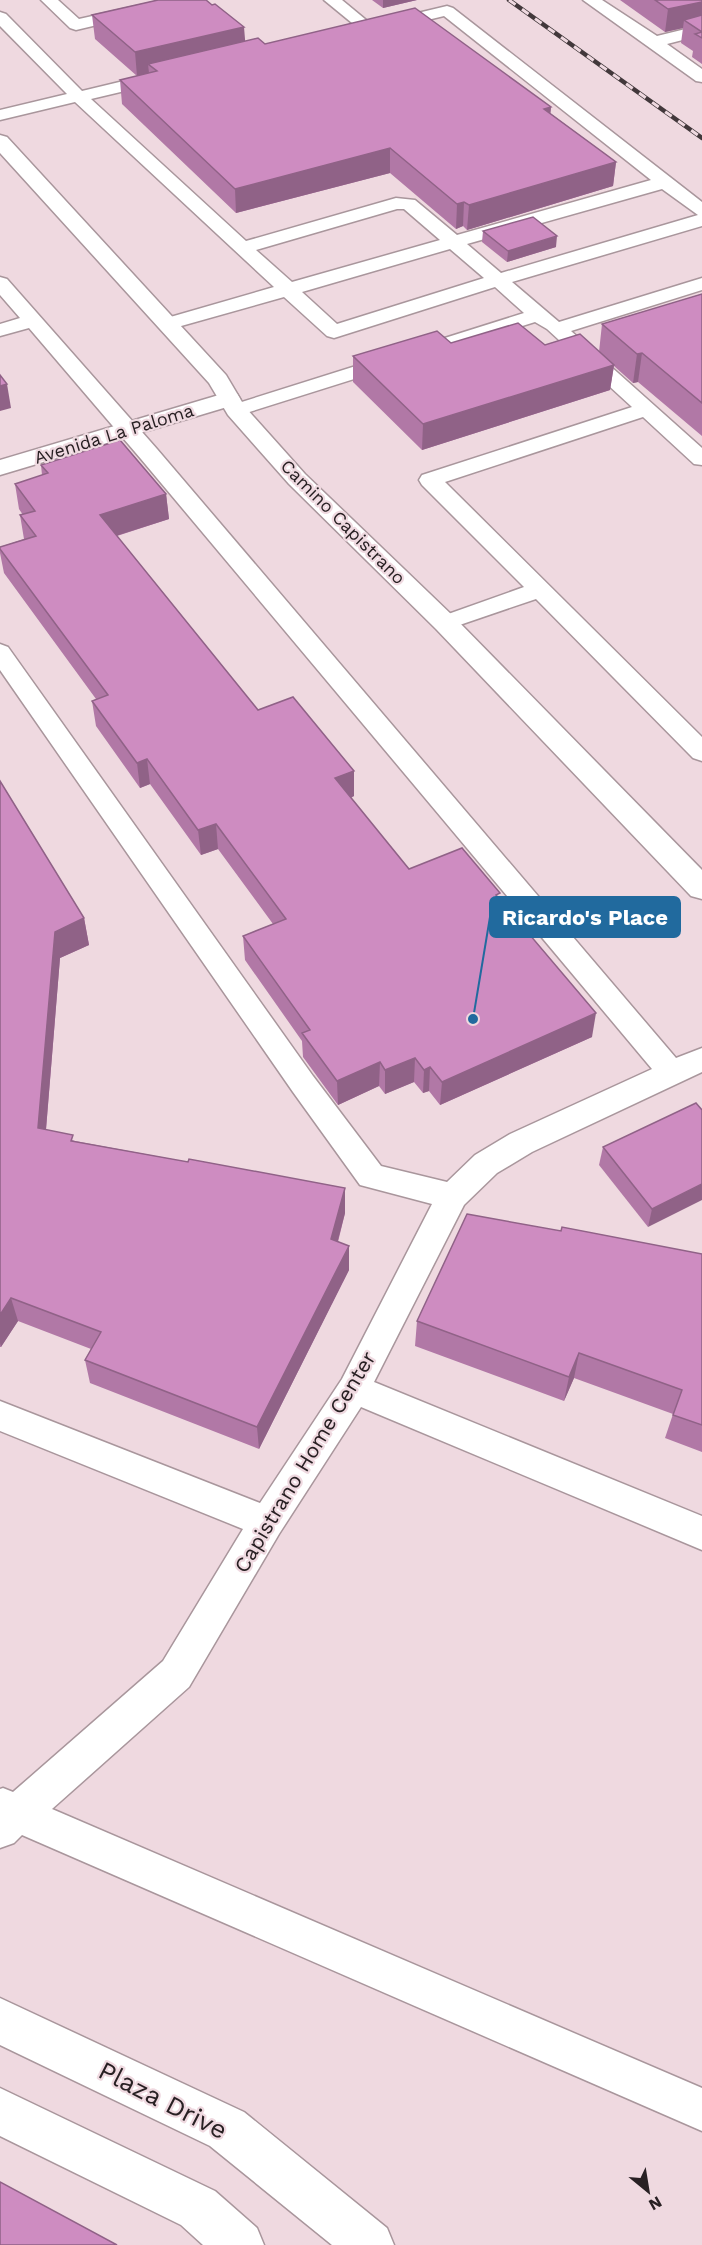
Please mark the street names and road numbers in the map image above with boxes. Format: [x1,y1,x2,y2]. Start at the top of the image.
street label: Avenida La Paloma [32,399,196,468]
street label: Camino Capistrano [277,455,410,588]
street label: Capistrano Home Center [228,1346,381,1577]
street label: Plaza Drive [94,2055,232,2145]

